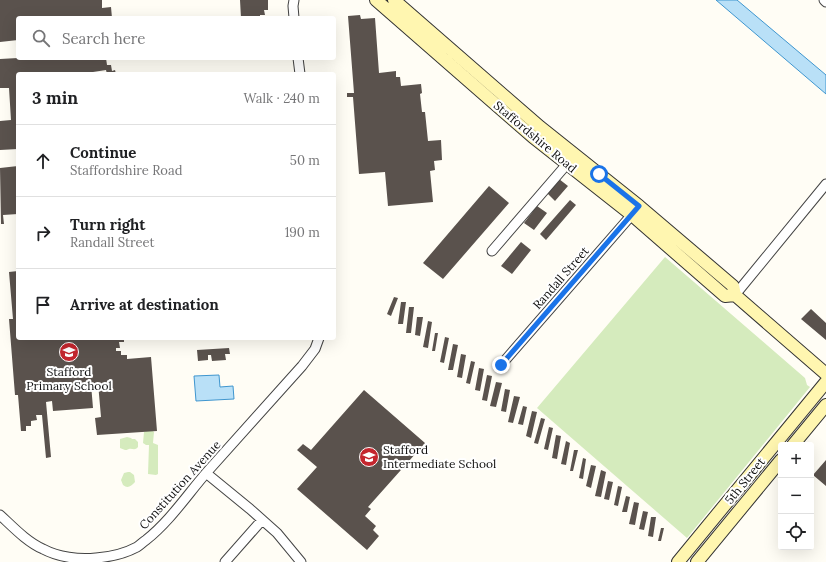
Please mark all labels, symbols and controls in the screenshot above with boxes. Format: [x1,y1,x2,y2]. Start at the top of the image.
search box [16,16,336,60]
icon: search [30,27,52,49]
text: Search here [62,29,145,48]
text: 3 min [32,87,78,109]
text: Walk · 240 m [243,90,320,107]
street label: Staffordshire Road [491,98,580,176]
text: Continue [70,143,136,162]
icon: ahead [32,150,54,172]
text: 50 m [290,152,320,169]
text: Staffordshire Road [70,162,182,179]
route start [590,165,608,183]
text: Turn right [70,215,146,234]
icon: right [32,222,54,244]
text: 190 m [285,224,320,241]
text: Randall Street [70,234,155,251]
street label: Randall Street [529,243,592,312]
icon: arrive [32,294,54,316]
text: Arrive at destination [70,295,219,314]
school or university icon: Stafford Primary School [58,341,80,363]
route end [492,356,510,374]
place label: Stafford Primary School [26,364,112,393]
street label: Constitution Avenue [136,437,224,532]
place label: Stafford Intermediate School [383,442,496,471]
map controls [778,442,814,550]
button: + [778,442,814,478]
school or university icon: Stafford Intermediate School [358,446,380,468]
street label: 5th Street [721,454,768,507]
button: − [778,478,814,514]
button: locate [778,514,814,550]

